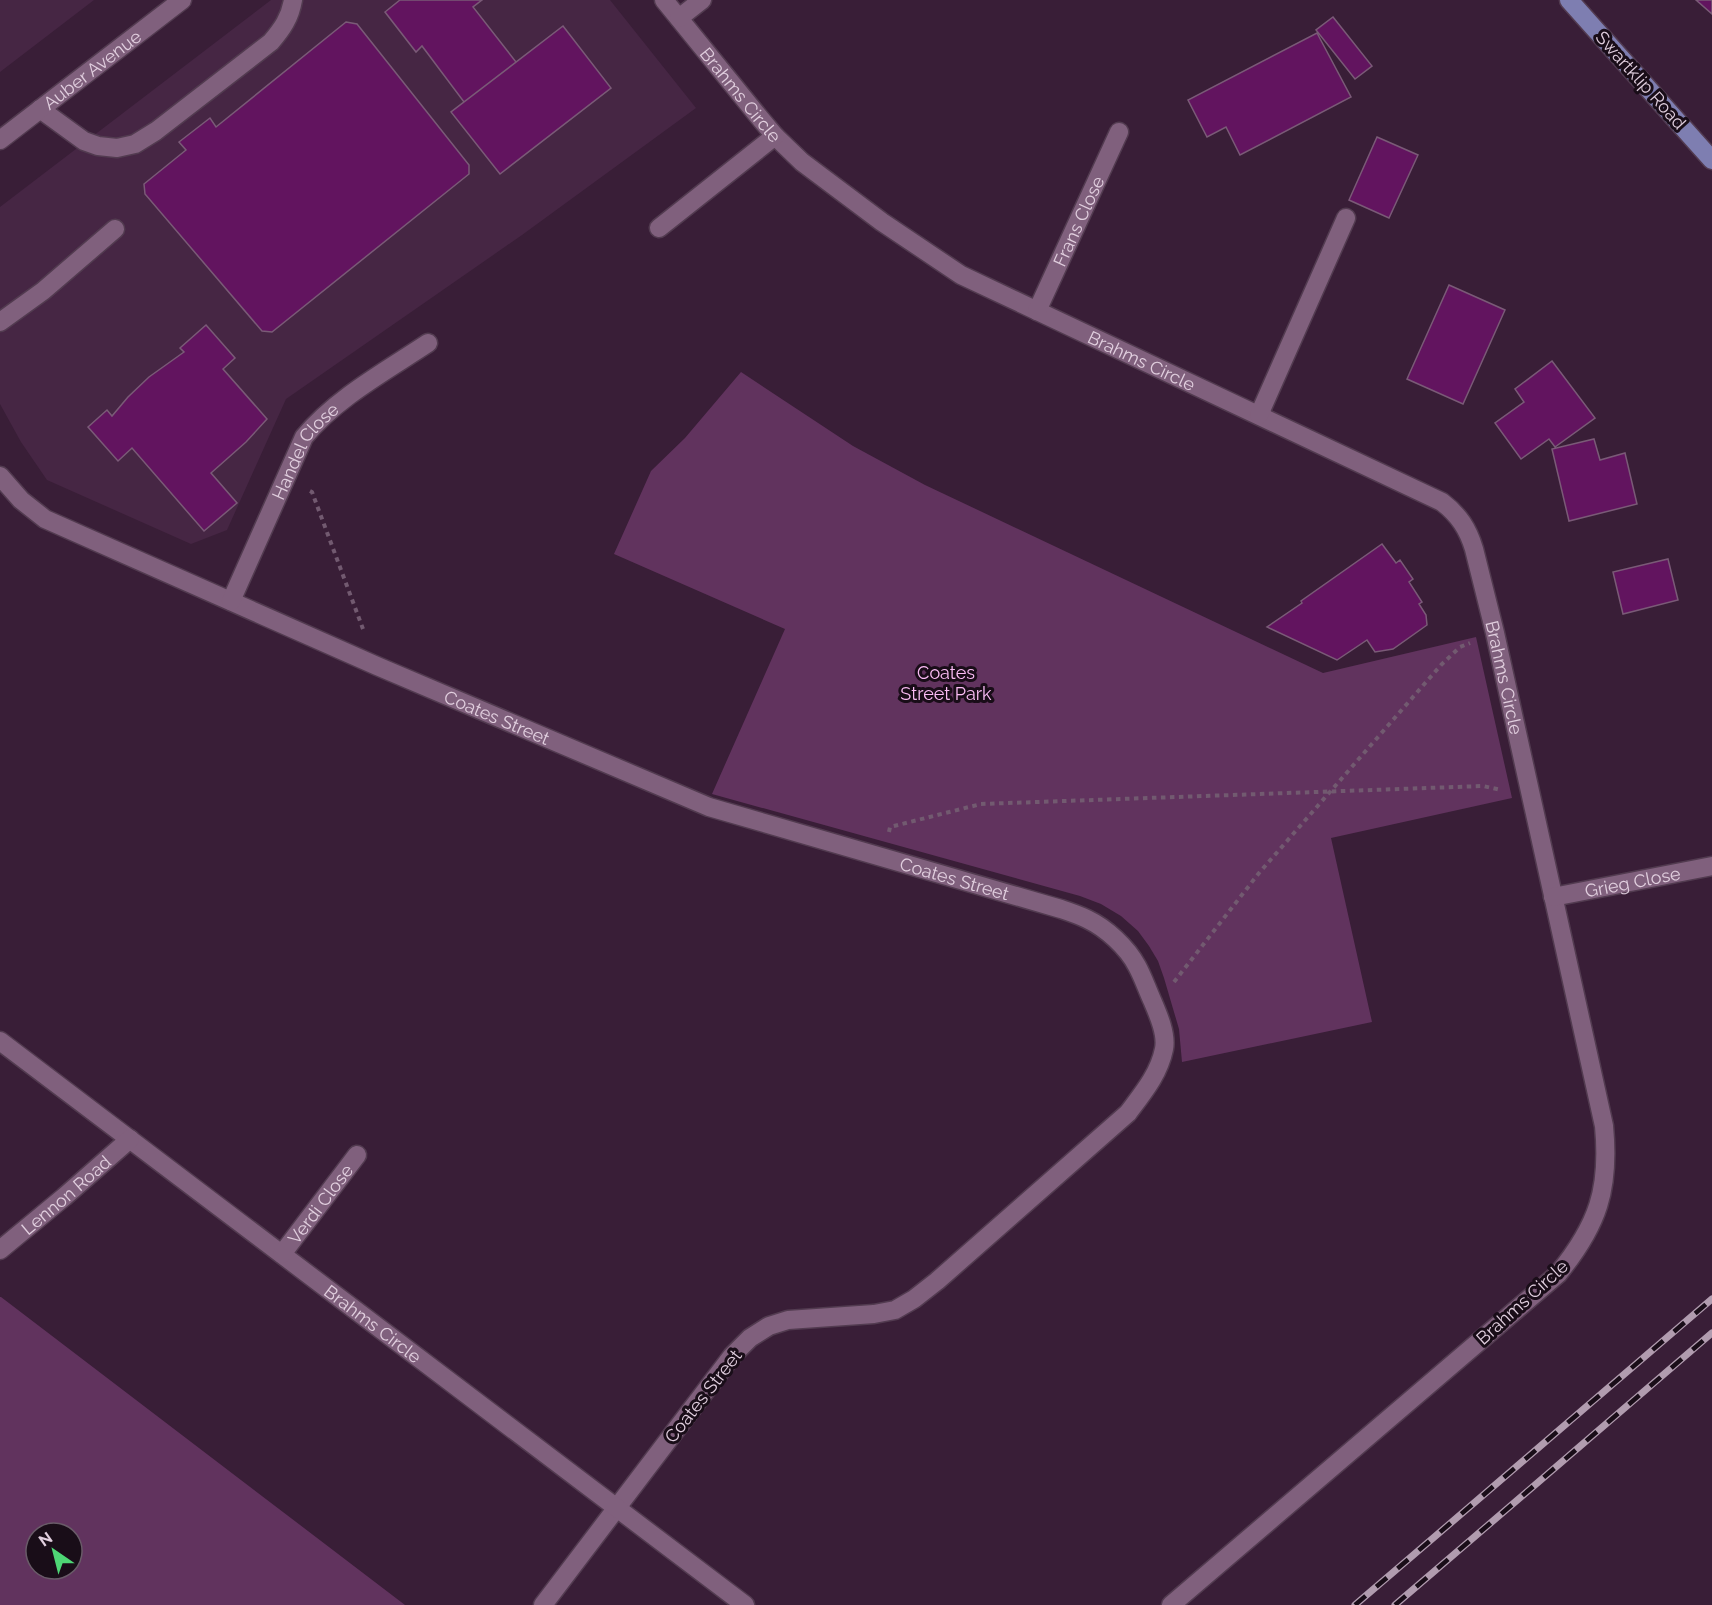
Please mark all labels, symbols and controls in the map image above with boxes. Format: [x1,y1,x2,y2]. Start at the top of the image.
street label: Auber Avenue [39,25,145,113]
street label: Swartklip Road [1592,27,1690,133]
street label: Brahms Circle [696,43,786,147]
street label: Frans Close [1048,172,1108,269]
street label: Brahms Circle [1085,326,1199,395]
street label: Handel Close [267,398,343,503]
street label: Brahms Circle [1482,618,1528,737]
park label: Coates Street Park [900,662,992,704]
street label: Coates Street [441,685,553,749]
street label: Coates Street [898,852,1012,904]
street label: Grieg Close [1583,862,1682,901]
street label: Lennon Road [17,1151,115,1239]
street label: Verdi Close [283,1159,357,1248]
street label: Brahms Circle [1472,1255,1572,1349]
street label: Brahms Circle [320,1280,426,1367]
street label: Coates Street [660,1345,746,1447]
north arrow [24,1521,84,1581]
text: N [35,1528,56,1550]

